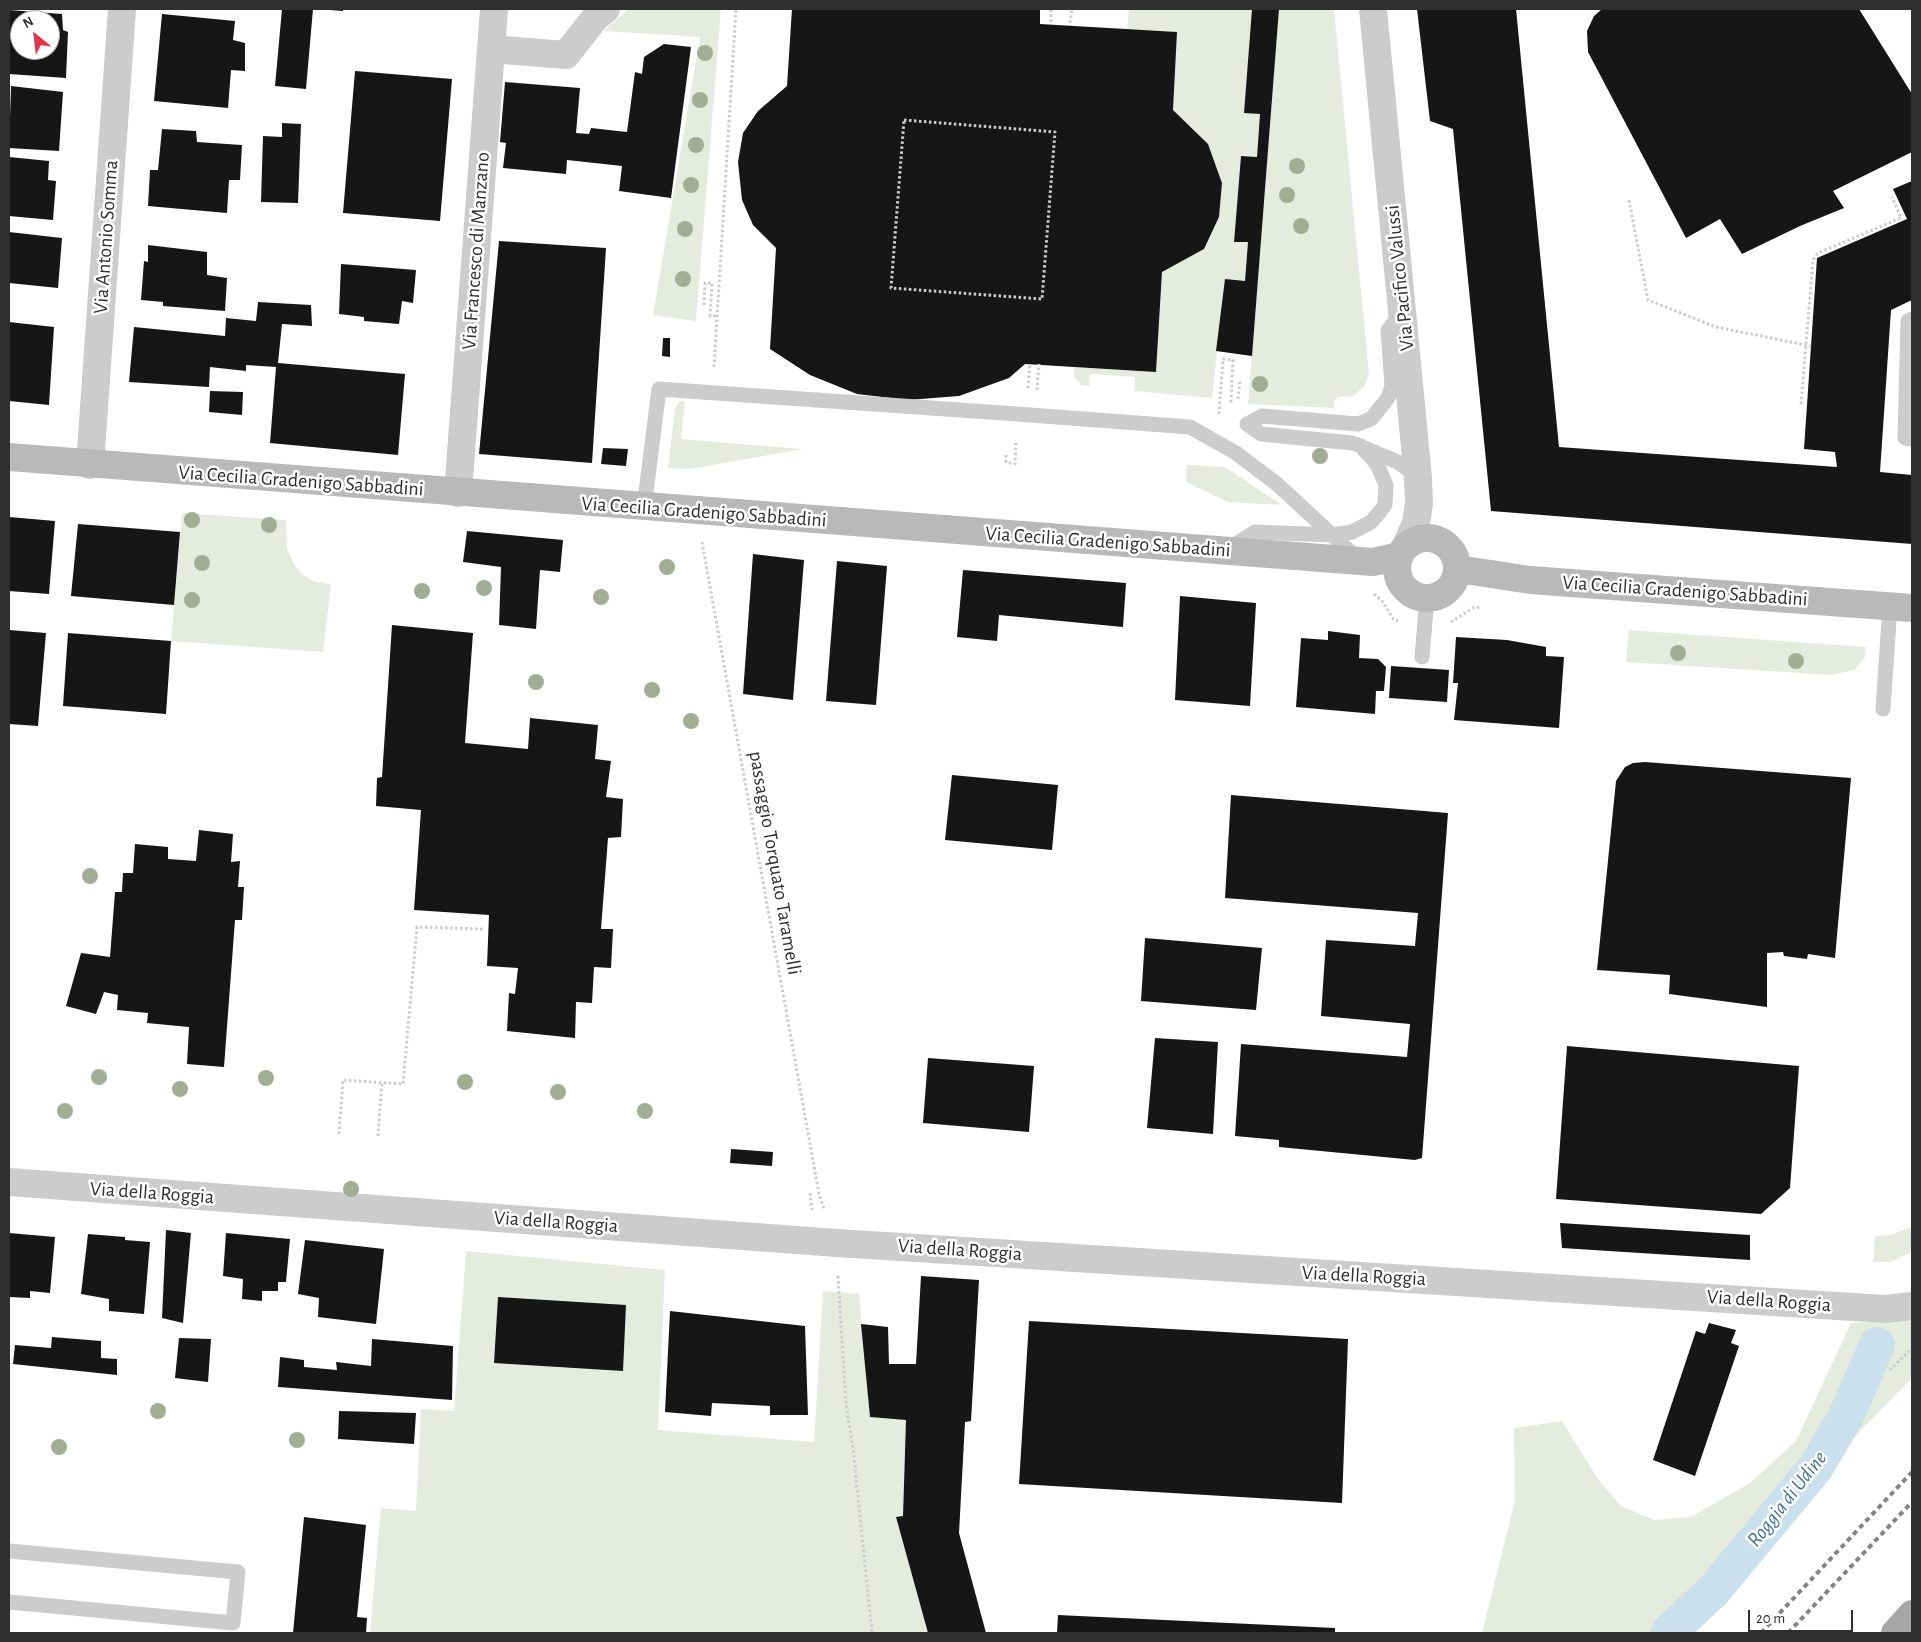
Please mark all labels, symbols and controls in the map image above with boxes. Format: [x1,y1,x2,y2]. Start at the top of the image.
north arrow [10,10,60,60]
text: N [21,14,36,31]
street label: Via Francesco di Manzano [457,151,495,351]
street label: Via Antonio Somma [89,159,123,315]
street label: Via Pacifico Valussi [1380,204,1420,352]
street label: Via Cecilia Gradenigo Sabbadini [178,460,424,502]
street label: Via Cecilia Gradenigo Sabbadini [581,491,827,533]
street label: Via Cecilia Gradenigo Sabbadini [985,521,1231,563]
street label: Via Cecilia Gradenigo Sabbadini [1562,570,1808,612]
street label: passaggio Torquato Taramelli [743,749,807,977]
street label: Via della Roggia [89,1177,215,1209]
street label: Via della Roggia [493,1206,619,1238]
street label: Via della Roggia [897,1234,1023,1266]
street label: Via della Roggia [1301,1261,1427,1291]
street label: Via della Roggia [1706,1285,1832,1317]
water label: Roggia di Udine [1742,1446,1832,1552]
scale bar [1751,1600,1856,1632]
text: 20 m [1756,1611,1785,1626]

